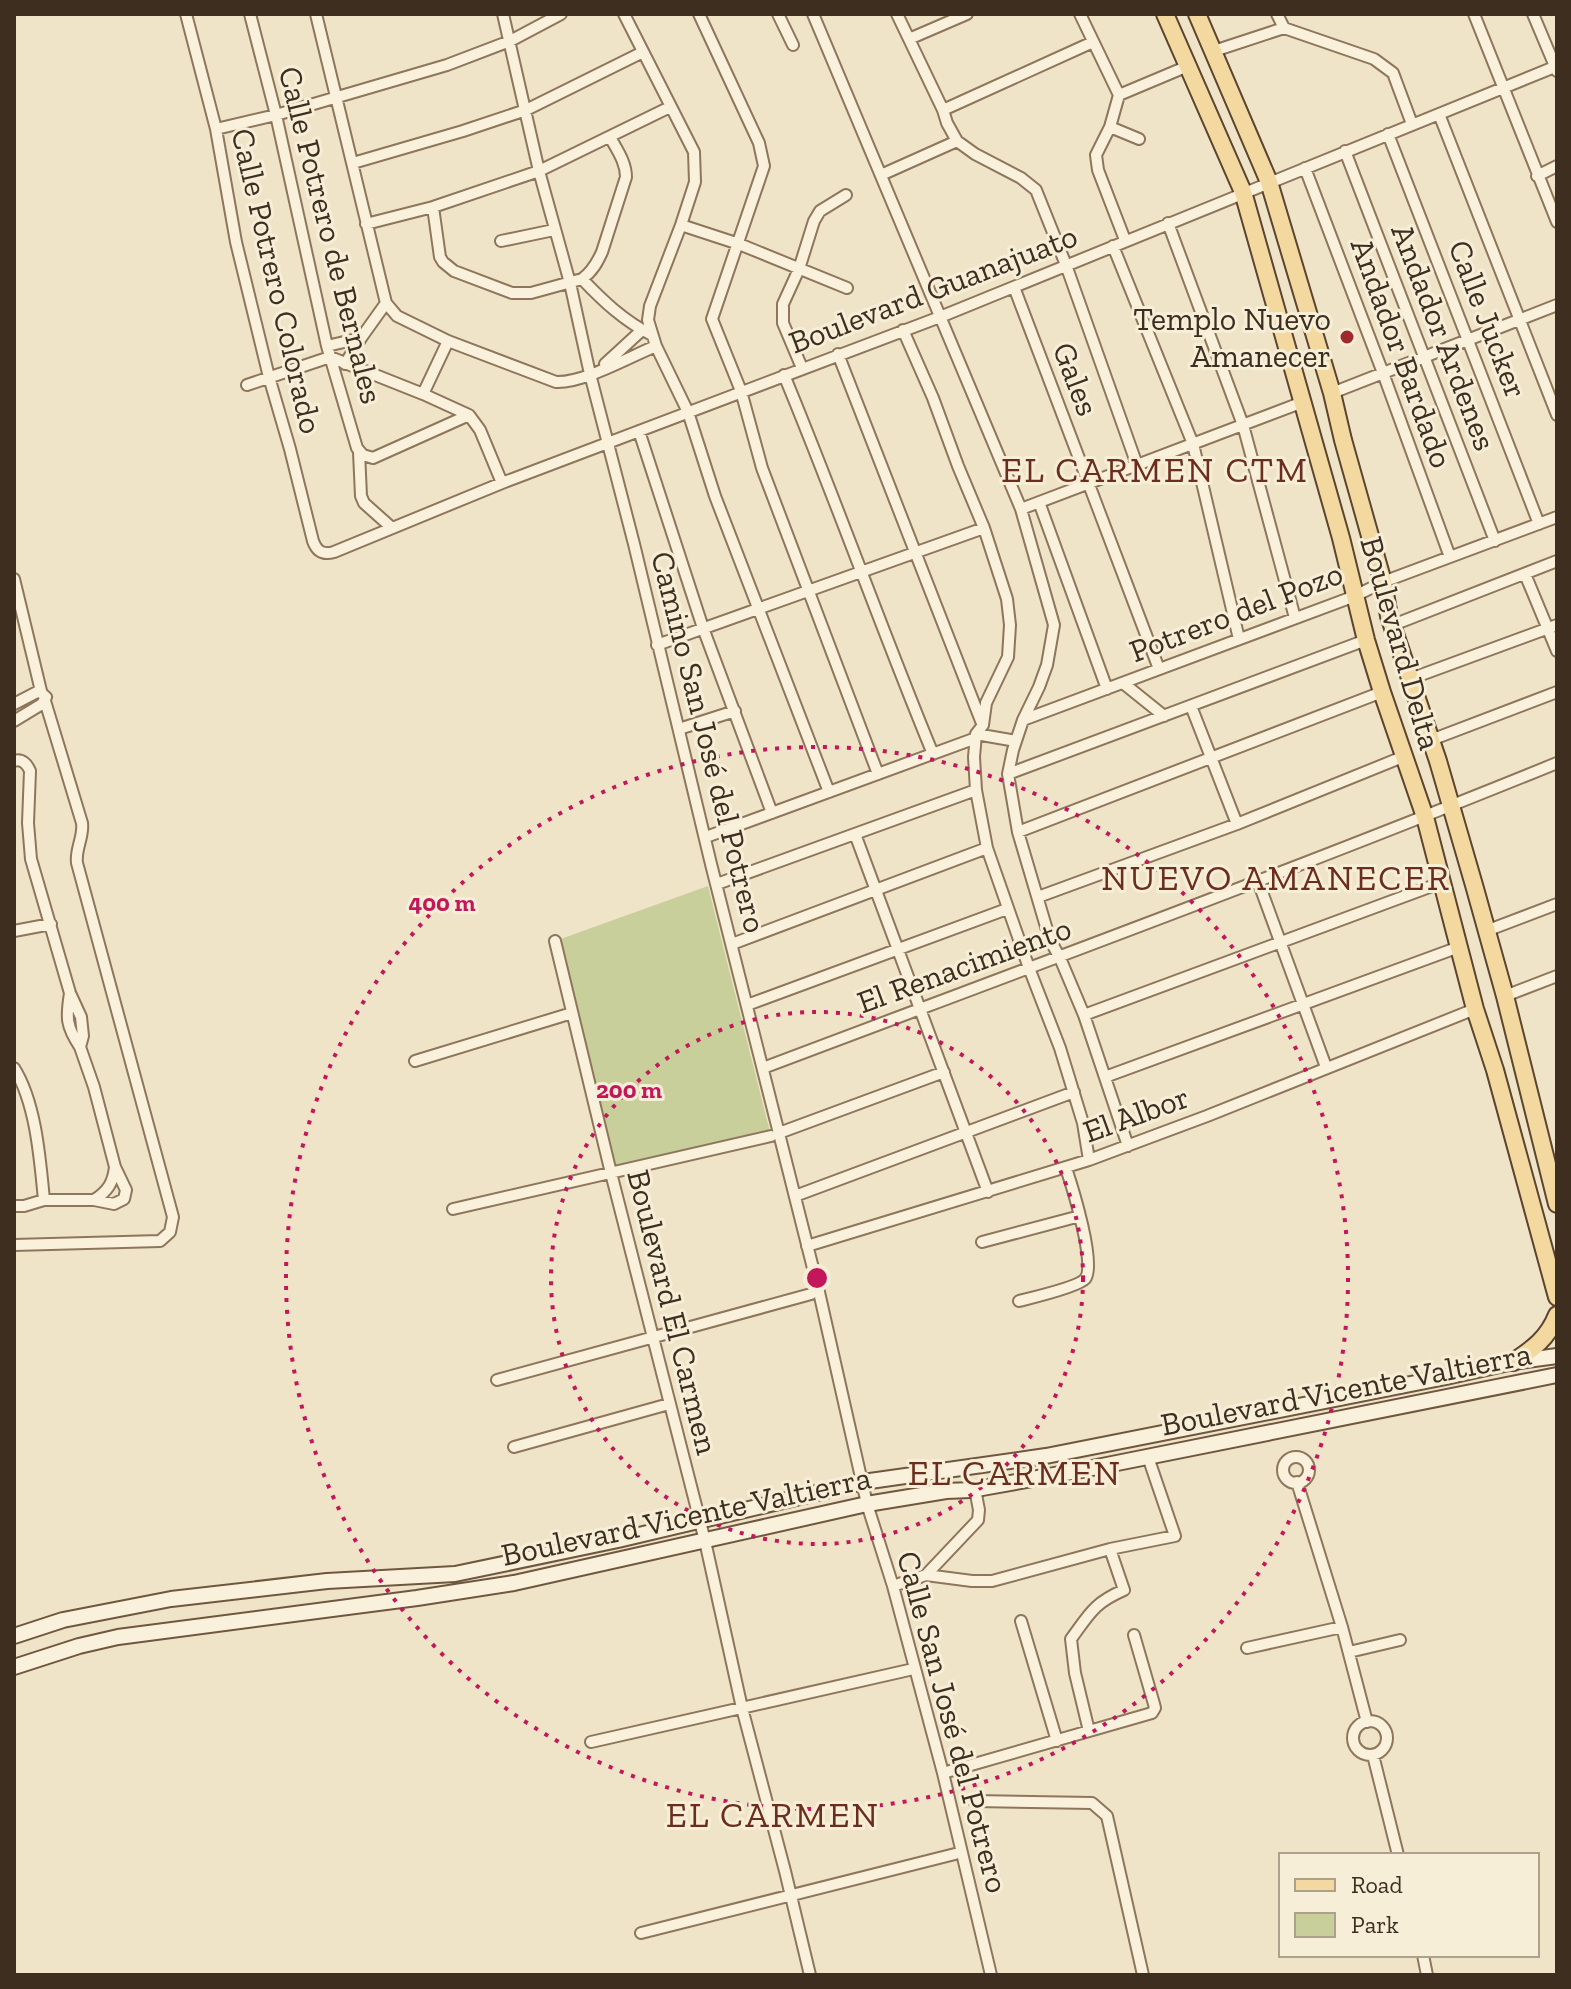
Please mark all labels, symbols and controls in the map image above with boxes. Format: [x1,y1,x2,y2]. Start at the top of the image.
street label: Calle Potrero de Bernales [271,63,391,407]
street label: Calle Potrero Colorado [223,125,331,437]
street label: Boulevard Guanajuato [783,216,1083,362]
street label: Andador Ardenes [1383,218,1505,456]
street label: Andador Bardado [1343,233,1461,473]
street label: Calle Jucker [1440,235,1536,403]
place label: Templo Nuevo Amanecer [1133,300,1331,375]
marker: Templo Nuevo Amanecer [1338,328,1356,346]
street label: Gales [1045,337,1107,421]
district label: EL CARMEN CTM [1001,448,1309,491]
street label: Boulevard Delta [1352,532,1450,754]
street label: Camino San José del Potrero [643,547,775,937]
street label: Potrero del Pozo [1124,554,1348,670]
district label: NUEVO AMANECER [1101,856,1451,899]
text: 400 m [409,888,475,917]
street label: El Renacimiento [852,909,1076,1021]
text: 200 m [596,1075,662,1104]
street label: El Albor [1078,1077,1194,1151]
street label: Boulevard El Carmen [619,1166,727,1459]
centre of rings [803,1264,831,1292]
street label: Boulevard Vicente Valtierra [1157,1334,1535,1444]
district label: EL CARMEN [908,1451,1122,1494]
street label: Boulevard Vicente Valtierra [498,1458,874,1574]
street label: Calle San José del Potrero [889,1547,1017,1897]
district label: EL CARMEN [666,1793,880,1836]
legend [1279,1853,1539,1957]
text: Road [1351,1870,1403,1899]
text: Park [1351,1910,1399,1939]

